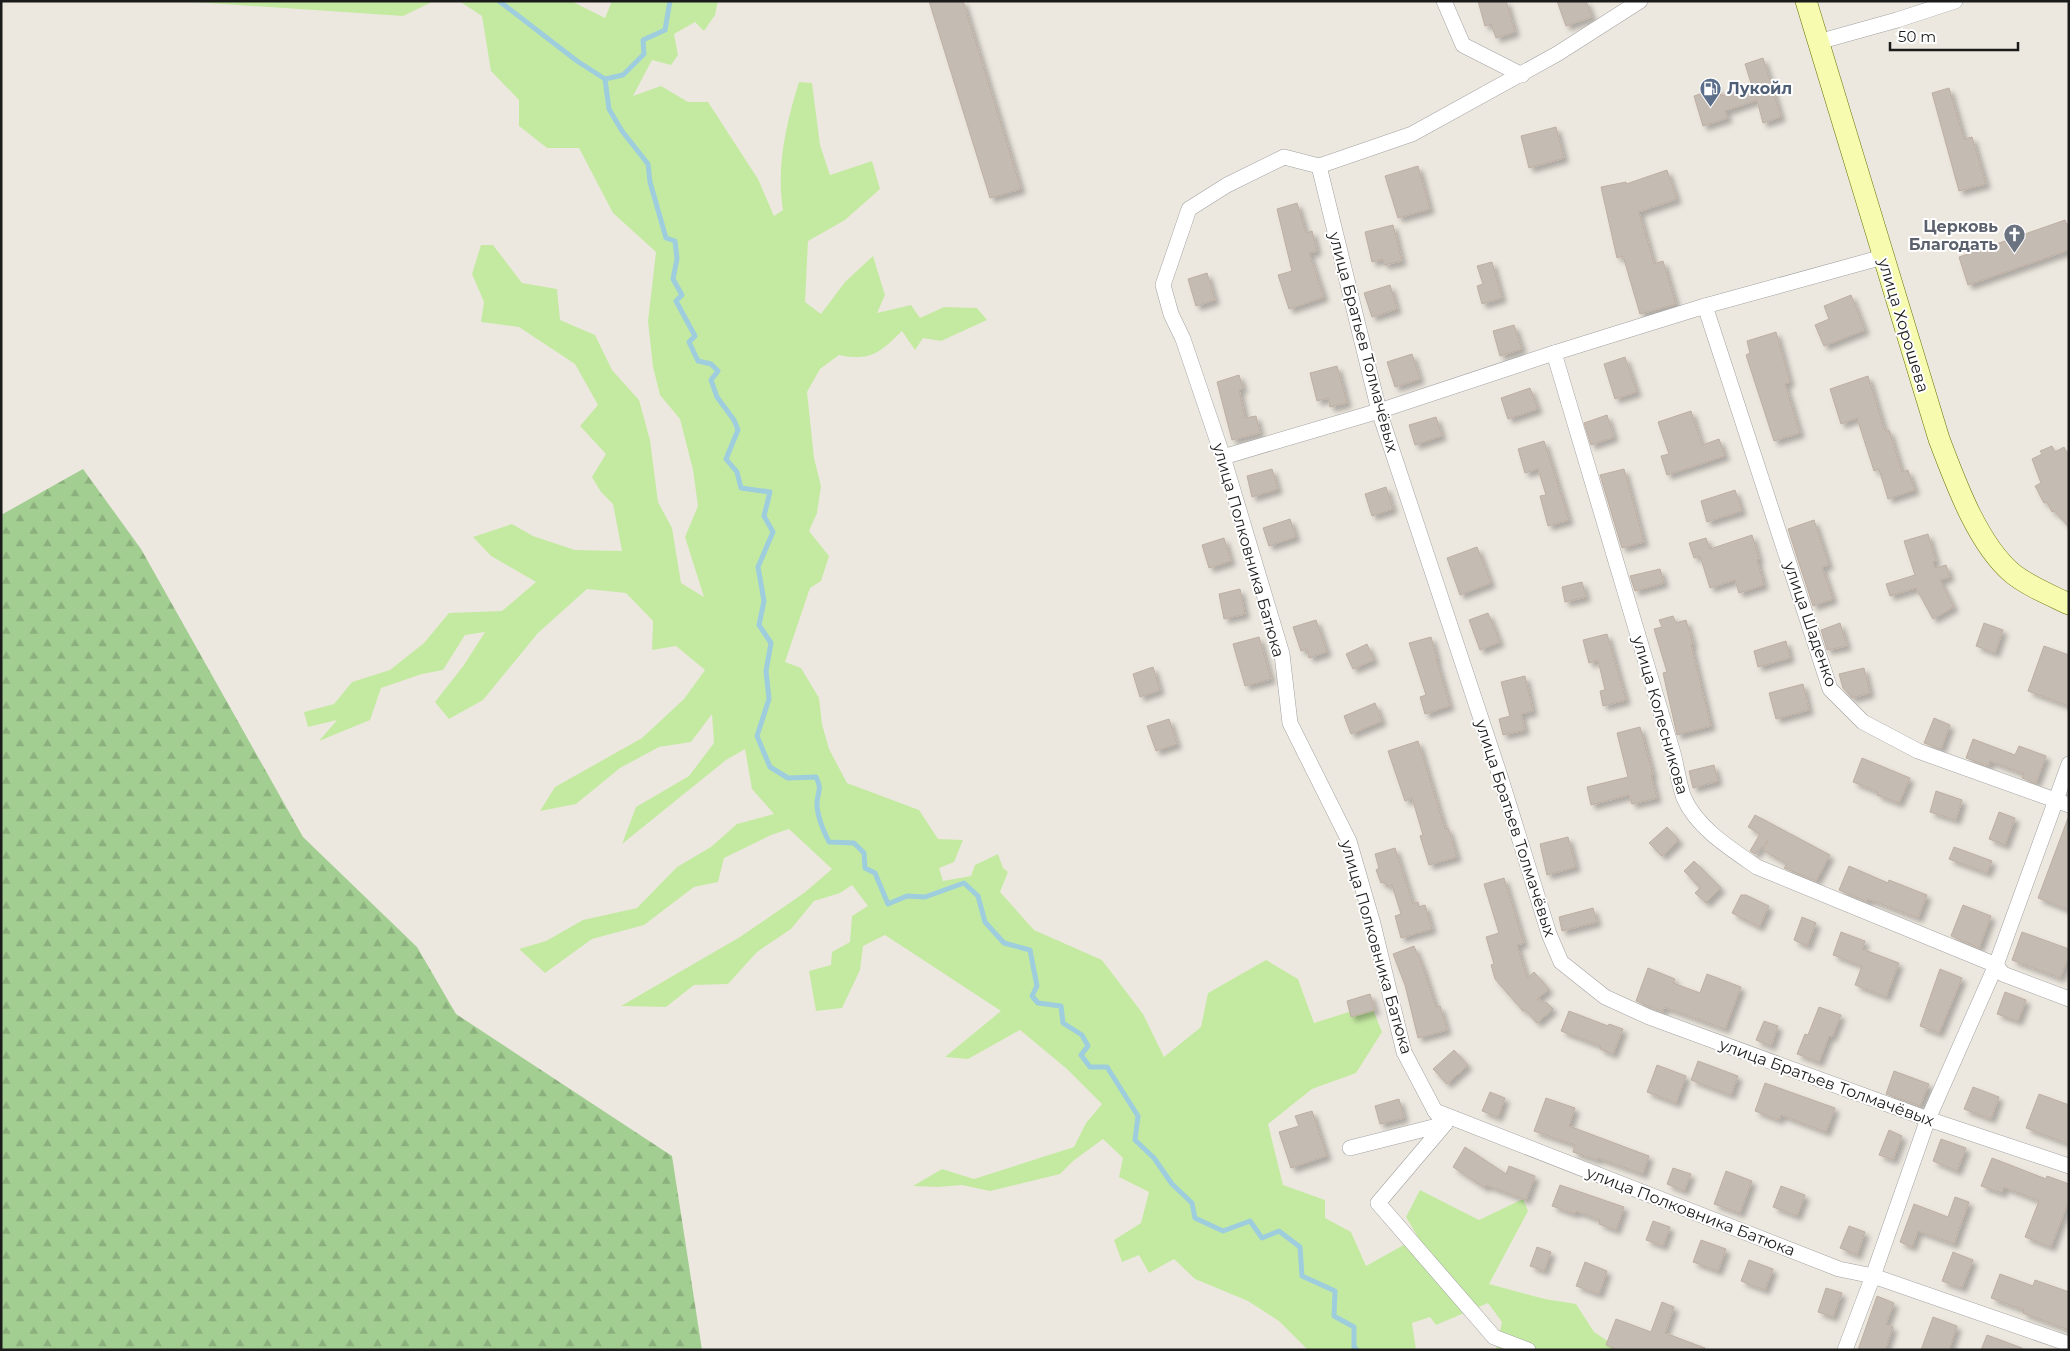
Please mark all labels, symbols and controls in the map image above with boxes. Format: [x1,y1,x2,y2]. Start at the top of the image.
scale bar [1890,20,2018,52]
text: 50 m [1898,27,1936,46]
fuel station icon: Лукойл [1699,76,1723,107]
place label: Лукойл [1727,79,1792,98]
place label: Церковь Благодать [1909,217,1998,254]
church icon: Церковь Благодать [2002,223,2026,254]
street label: улица Братьев Толмачёвых [1325,229,1402,455]
street label: улица Хорошева [1874,255,1933,394]
street label: улица Полковника Батюка [1209,440,1288,659]
street label: улица Шаденко [1780,558,1841,689]
street label: улица Колесникова [1628,633,1692,797]
street label: улица Братьев Толмачёвых [1471,716,1560,940]
street label: улица Полковника Батюка [1337,837,1416,1056]
street label: улица Братьев Толмачёвых [1716,1034,1937,1130]
street label: улица Полковника Батюка [1583,1162,1798,1260]

